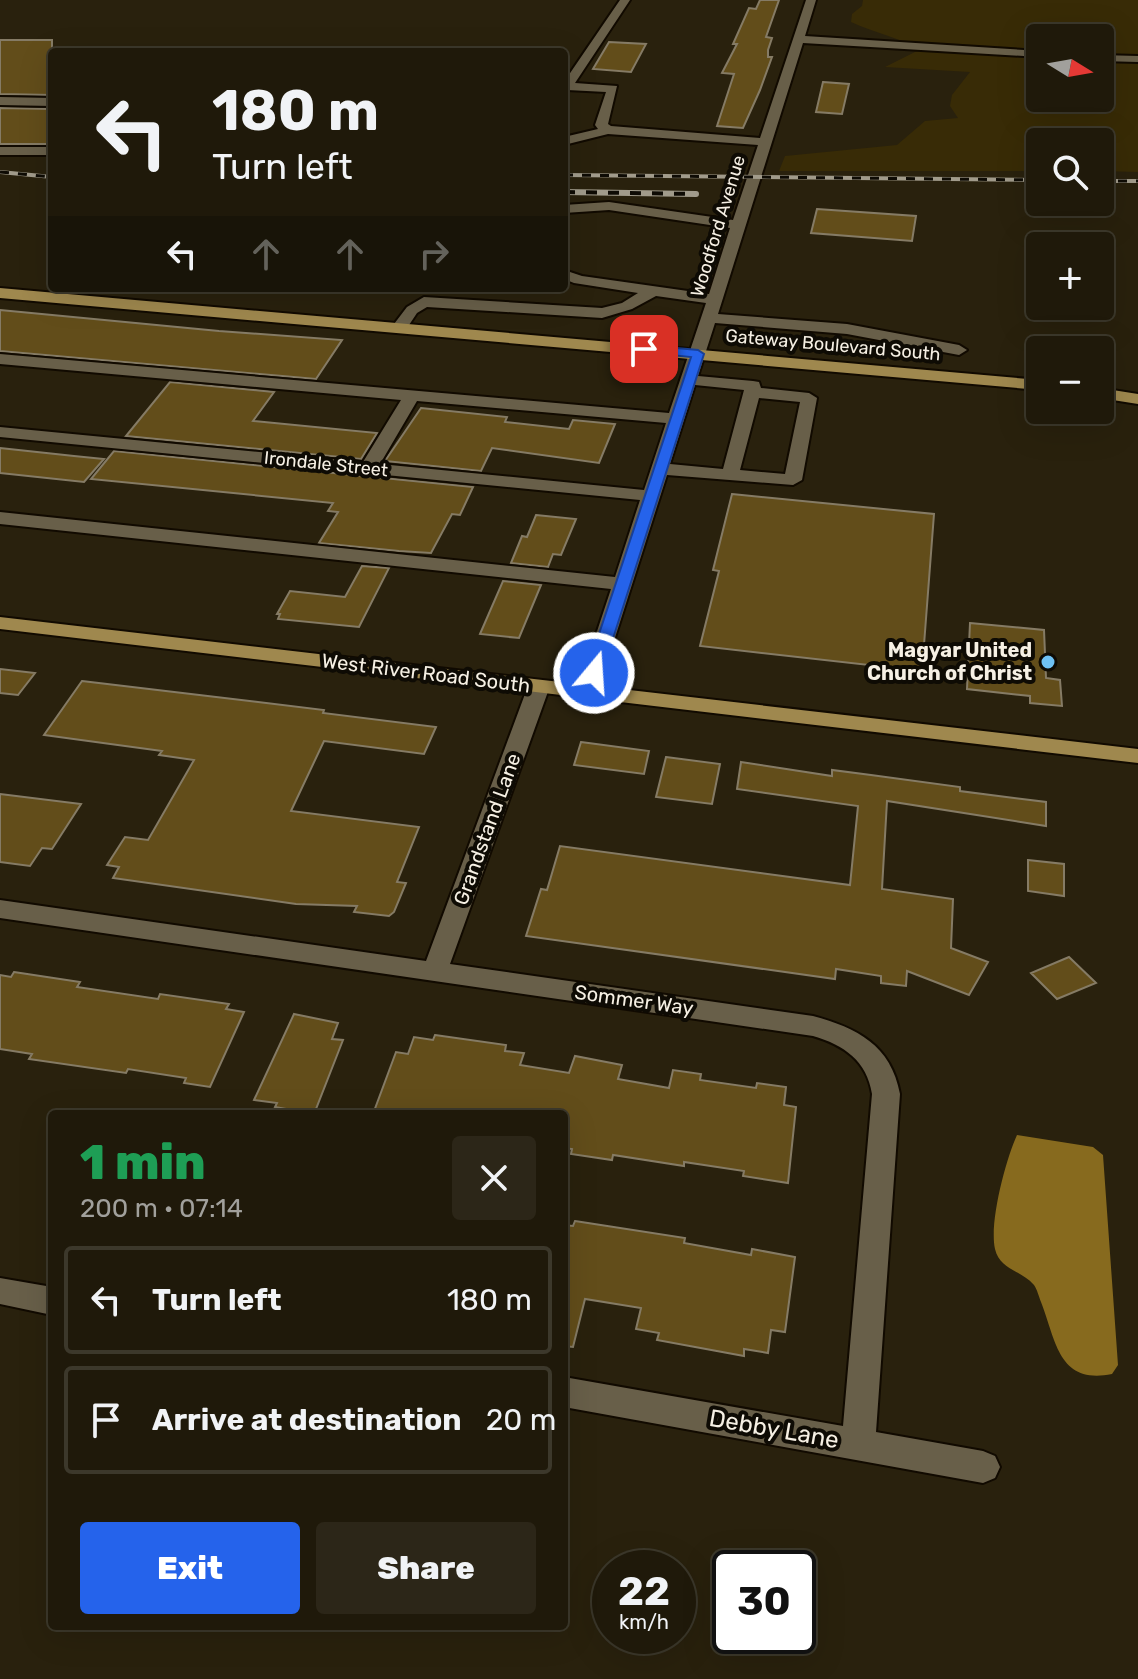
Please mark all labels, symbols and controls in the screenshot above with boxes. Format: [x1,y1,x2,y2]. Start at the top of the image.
north arrow [1026,24,1114,112]
map controls [1026,24,1114,424]
text: 180 m [212,78,379,144]
icon: left [80,80,184,184]
button: search [1026,128,1114,216]
text: Turn left [212,145,353,188]
street label: Woodford Avenue [686,153,750,299]
icon: left [160,232,204,276]
icon: ahead [244,232,288,276]
icon: ahead [328,232,372,276]
icon: right [412,232,456,276]
button: + [1026,232,1114,320]
pin [610,315,678,383]
street label: Gateway Boulevard South [725,325,941,365]
icon: arrive [622,327,666,371]
button: − [1026,336,1114,424]
street label: Irondale Street [263,447,389,481]
position arrow [552,631,636,715]
place label: Magyar United Church of Christ [867,638,1032,685]
street label: West River Road South [320,648,532,698]
marker: Magyar United Church of Christ [1039,653,1057,671]
street label: Grandstand Lane [448,750,526,908]
street label: Sommer Way [573,980,695,1020]
text: 1 min [80,1134,206,1191]
button: close [452,1136,536,1220]
text: 200 m · 07:14 [80,1193,243,1224]
icon: left [84,1278,128,1322]
text: Turn left [152,1282,282,1318]
text: 180 m [447,1282,532,1318]
icon: arrive [84,1398,128,1442]
text: Arrive at destination [152,1402,462,1438]
text: 20 m [486,1402,556,1438]
street label: Debby Lane [707,1404,841,1454]
button: Exit [80,1522,300,1614]
button: Share [316,1522,536,1614]
speed limit sign: 30 [712,1550,816,1654]
text: 22 [618,1568,670,1615]
text: km/h [619,1610,669,1634]

